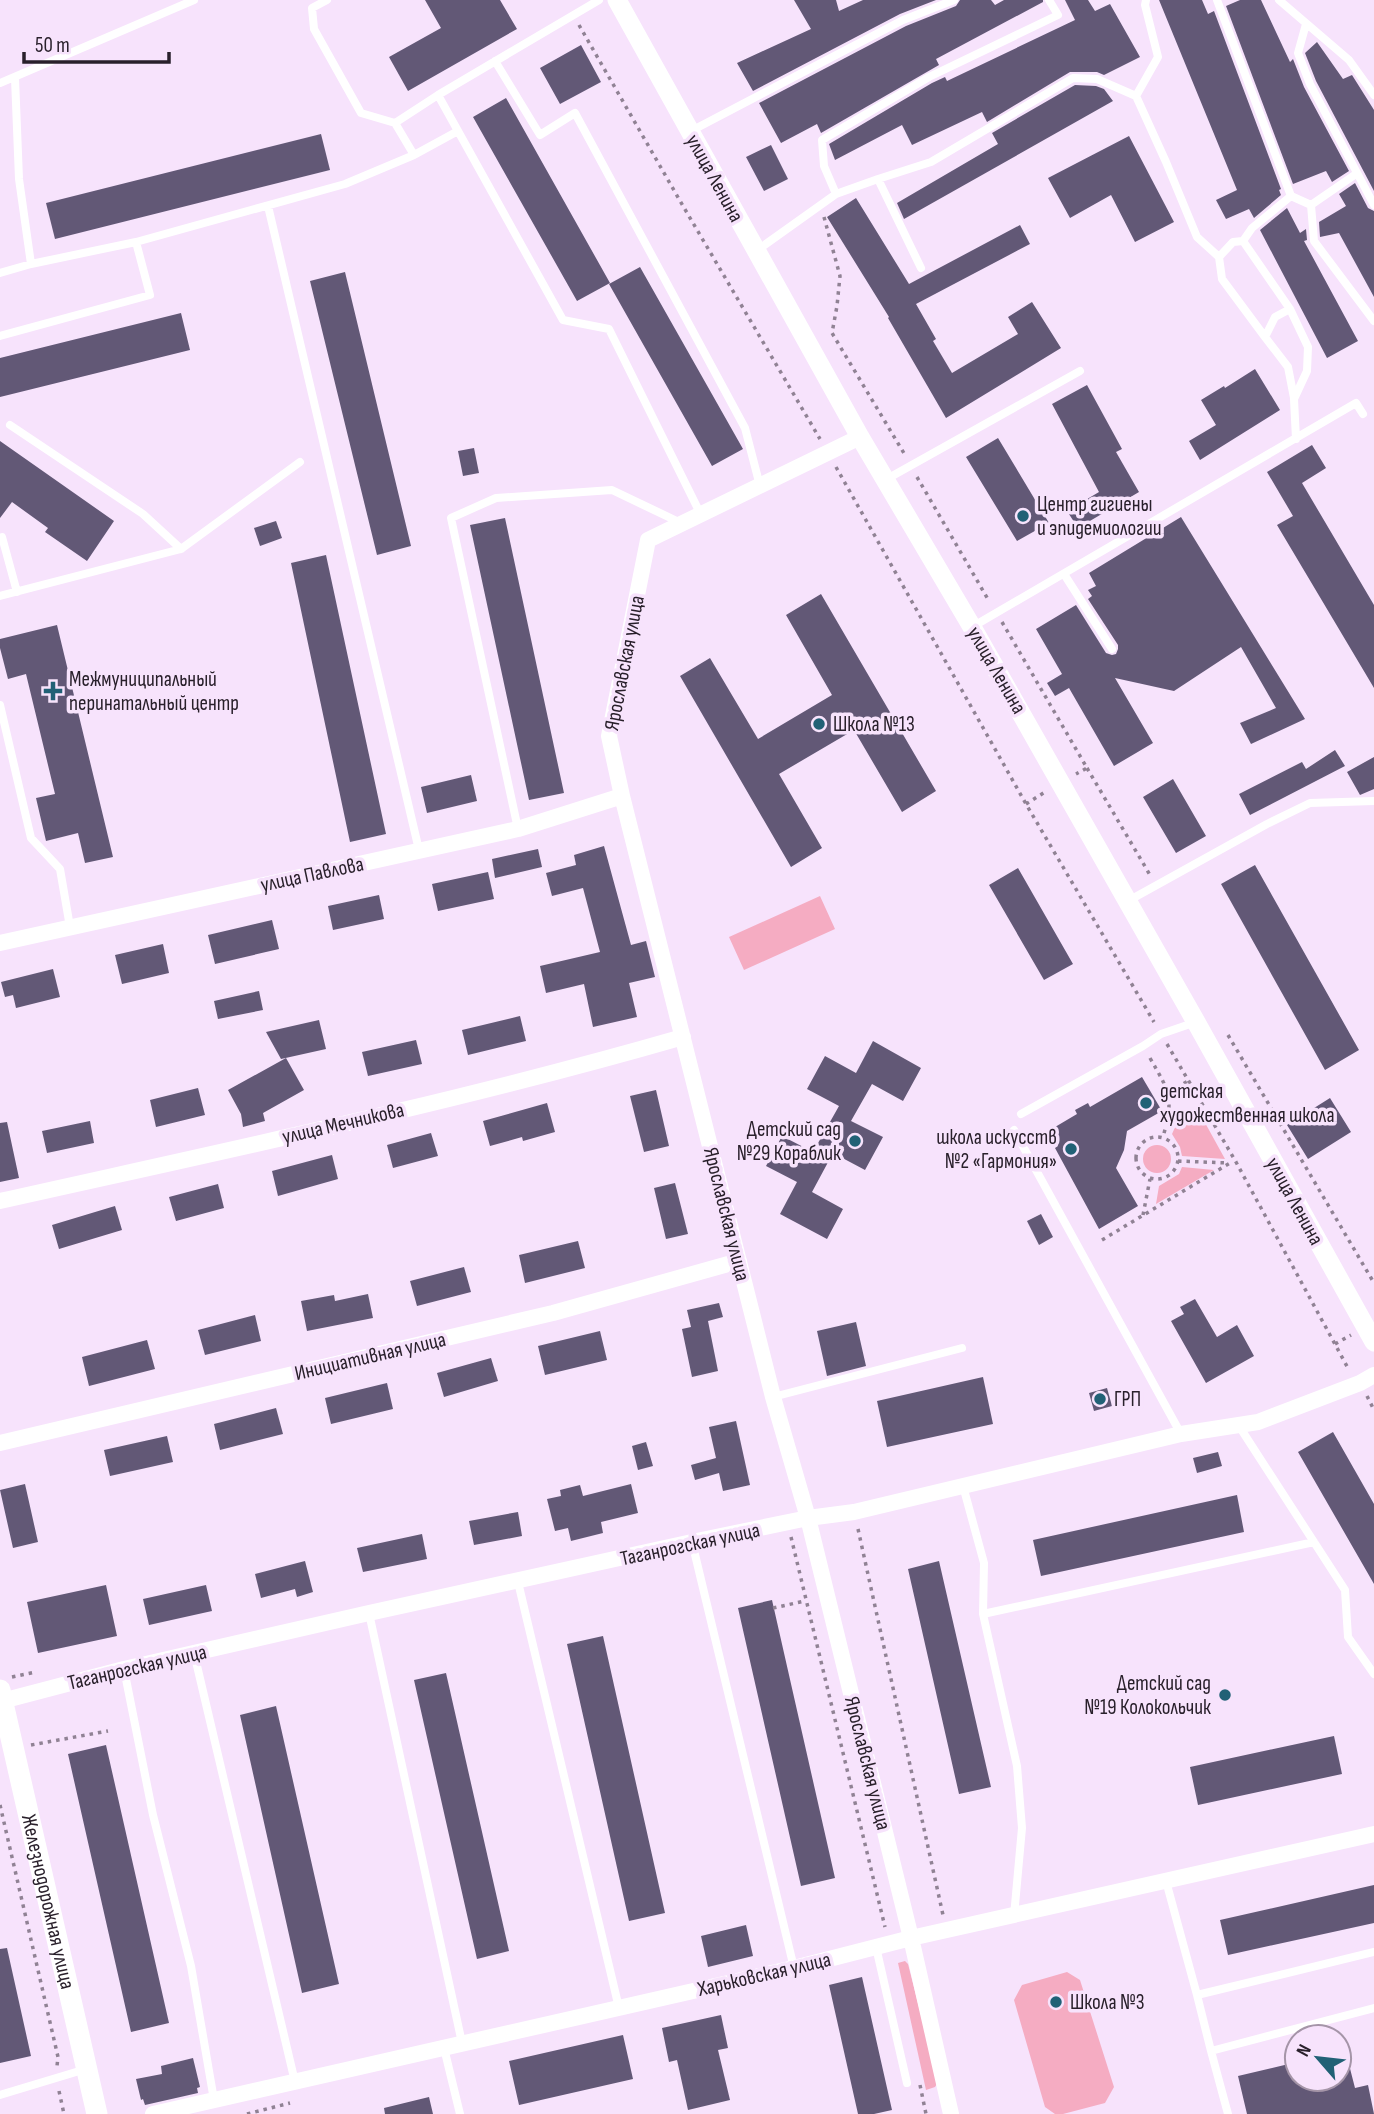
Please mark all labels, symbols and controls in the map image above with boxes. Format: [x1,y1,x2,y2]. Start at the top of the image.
scale bar [24,21,170,65]
text: 50 m [35,33,70,58]
street label: улица Ленина [680,130,749,226]
place label: Центр гигиены и эпидемиологии [1037,492,1161,541]
marker: Центр гигиены и эпидемиологии [1015,508,1031,524]
street label: Ярославская улица [599,594,650,733]
street label: улица Ленина [962,622,1031,718]
place label: Межмуниципальный перинатальный центр [69,667,239,716]
marker: Межмуниципальный перинатальный центр [43,681,63,701]
place label: Школа №13 [833,712,915,737]
marker: Школа №13 [811,716,827,732]
street label: улица Павлова [258,851,366,898]
place label: детская художественная школа [1160,1079,1335,1128]
marker: детская художественная школа [1138,1095,1154,1111]
street label: улица Мечникова [280,1097,407,1150]
place label: Детский сад №29 Кораблик [737,1117,841,1166]
place label: школа искусств №2 «Гармония» [936,1125,1057,1174]
marker: Детский сад №29 Кораблик [847,1133,863,1149]
marker: школа искусств №2 «Гармония» [1063,1141,1079,1157]
street label: Ярославская улица [698,1145,755,1284]
street label: улица Ленина [1260,1153,1329,1249]
street label: Инициативная улица [292,1327,448,1386]
place label: ГРП [1114,1387,1141,1412]
marker: ГРП [1092,1391,1108,1407]
street label: Таганрогская улица [618,1518,762,1571]
street label: Таганрогская улица [65,1639,209,1696]
place label: Детский сад №19 Колокольчик [1084,1671,1211,1720]
marker: Детский сад №19 Колокольчик [1217,1687,1233,1703]
street label: Ярославская улица [839,1694,896,1833]
street label: Железнодорожная улица [16,1812,80,1991]
street label: Харьковская улица [694,1947,833,2002]
place label: Школа №3 [1070,1990,1145,2015]
marker: Школа №3 [1048,1994,1064,2010]
north arrow [1283,2023,1353,2093]
text: N [1292,2041,1317,2061]

